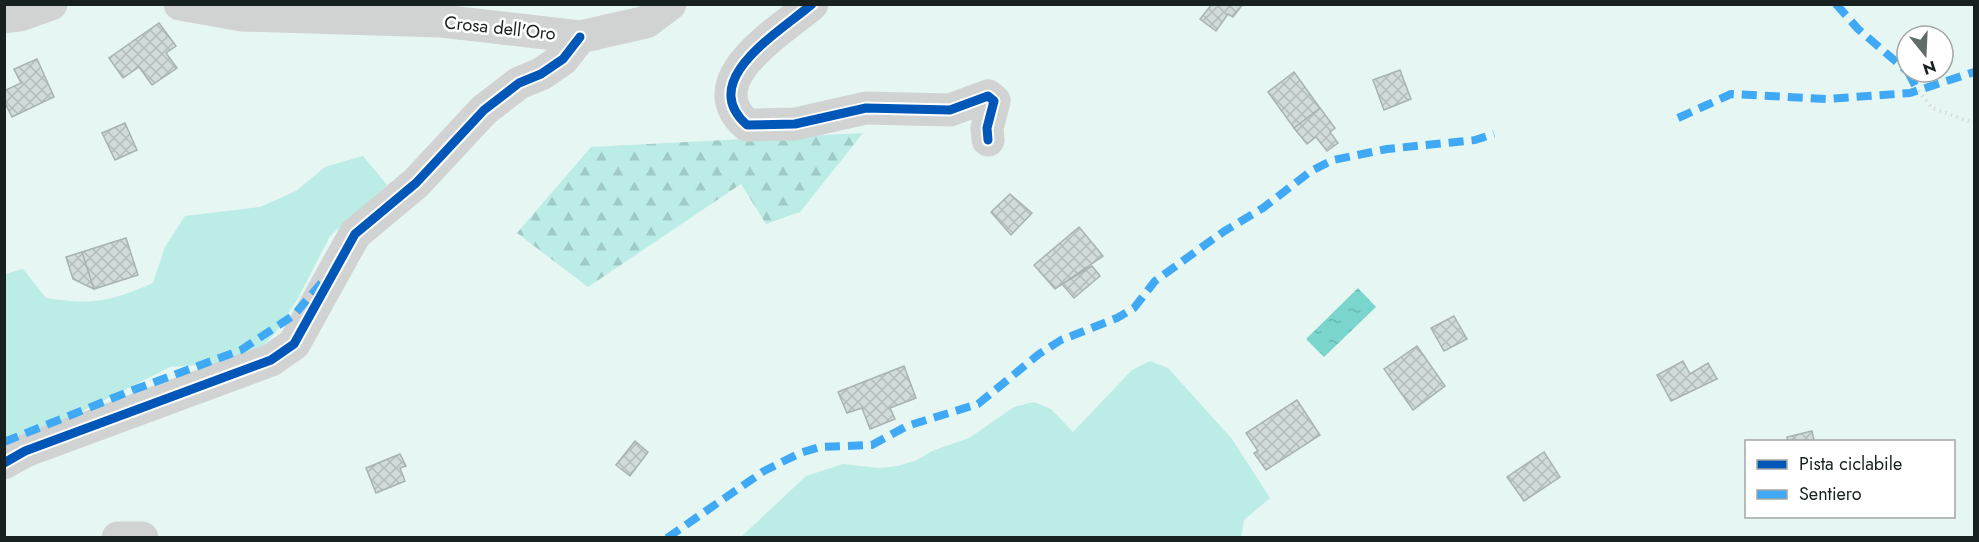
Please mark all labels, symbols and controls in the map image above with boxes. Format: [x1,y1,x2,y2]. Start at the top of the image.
street label: Crosa dell'Oro [443,9,557,47]
north arrow [1895,24,1955,84]
text: N [1920,55,1939,81]
legend [1745,440,1955,518]
text: Pista ciclabile [1799,451,1902,477]
text: Sentiero [1799,481,1862,507]

